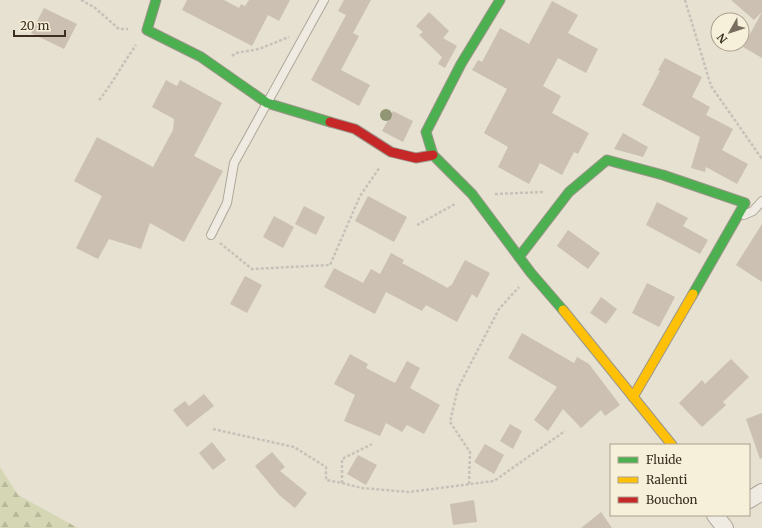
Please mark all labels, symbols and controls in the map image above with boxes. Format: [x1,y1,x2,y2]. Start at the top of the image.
scale bar [14,12,65,38]
north arrow [710,12,750,52]
text: 20 m [20,18,49,33]
text: N [714,30,730,46]
legend [610,444,750,516]
text: Fluide [646,452,682,467]
text: Ralenti [646,472,687,487]
text: Bouchon [646,492,698,507]

